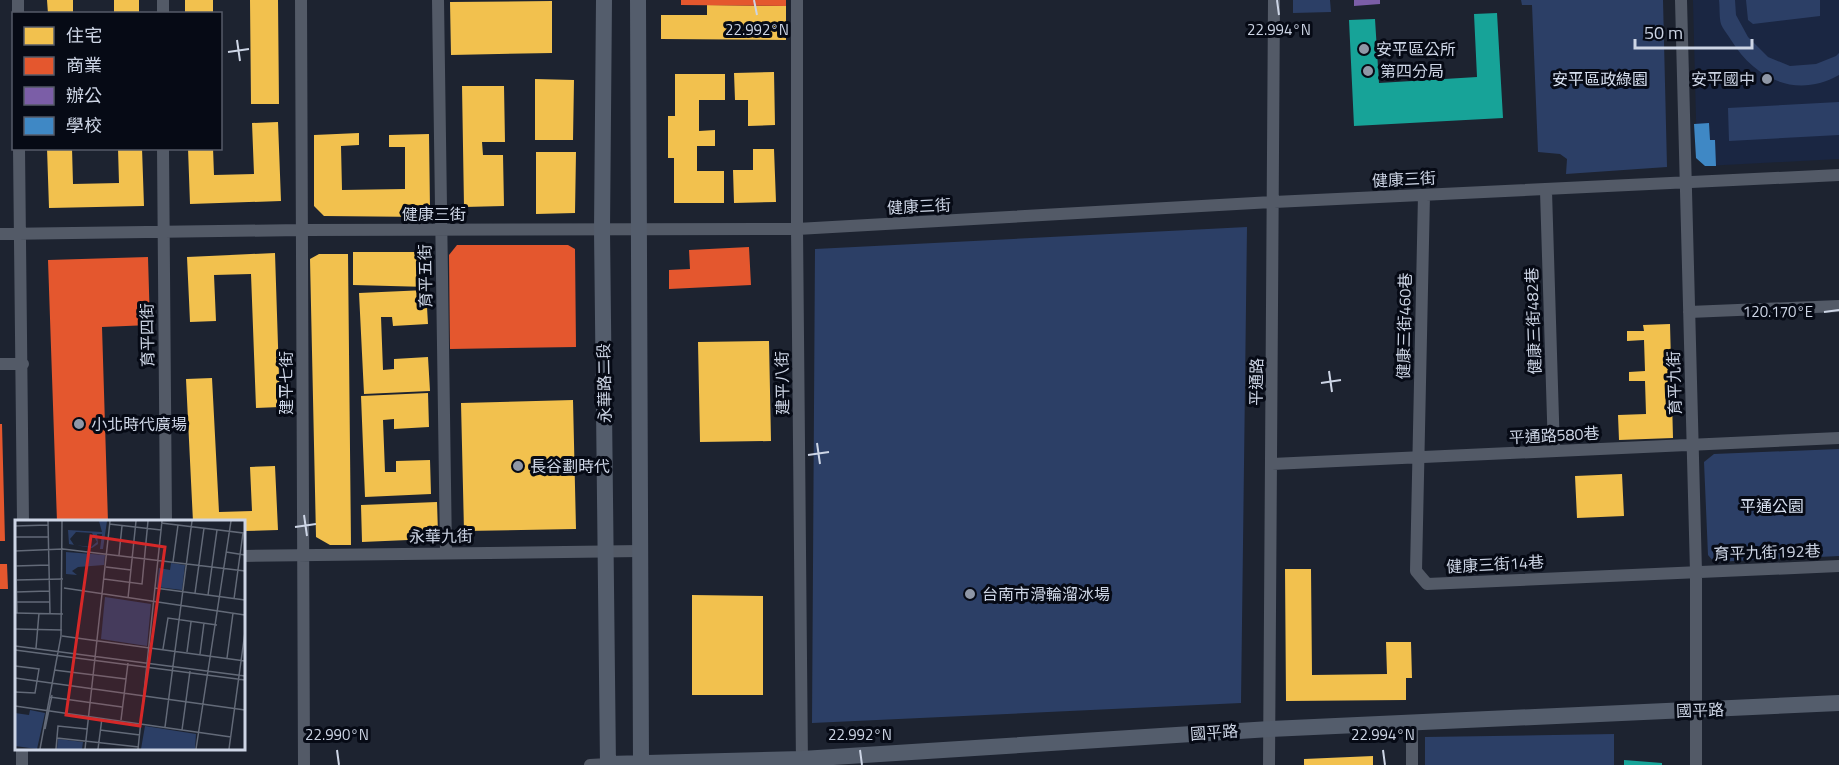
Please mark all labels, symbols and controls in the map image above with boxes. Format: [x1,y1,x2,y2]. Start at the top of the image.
legend [12,12,222,150]
scale bar [1635,12,1752,50]
text: 22.992°N [725,18,789,41]
text: 22.994°N [1247,18,1311,41]
text: 50 m [1644,19,1683,46]
text: 住宅 [66,22,102,49]
place label: 安平區公所 [1376,37,1456,61]
marker: 安平區公所 [1357,42,1371,56]
text: 商業 [66,52,102,79]
place label: 第四分局 [1380,59,1444,83]
marker: 第四分局 [1361,64,1375,78]
park label: 安平區政綠園 [1552,67,1648,91]
place label: 安平國中 [1691,67,1755,91]
marker: 安平國中 [1760,72,1774,86]
text: 辦公 [66,82,102,109]
text: 學校 [66,112,102,139]
street label: 健康三街 [1371,165,1437,193]
street label: 健康三街 [886,192,952,220]
street label: 健康三街 [402,202,466,226]
street label: 育平五街 [412,244,438,308]
street label: 健康三街482巷 [1519,267,1547,375]
street label: 健康三街460巷 [1391,272,1417,380]
text: 120.170°E [1743,300,1813,323]
street label: 育平四街 [134,303,160,367]
street label: 永華路二段 [591,343,617,423]
street label: 建平七街 [274,351,298,415]
street label: 建平八街 [769,351,795,415]
street label: 育平九街 [1661,351,1687,415]
street label: 平通路 [1244,358,1268,406]
place label: 小北時代廣場 [91,412,187,436]
marker: 小北時代廣場 [72,417,86,431]
street label: 平通路580巷 [1508,421,1600,449]
place label: 長谷劃時代 [530,454,610,478]
marker: 長谷劃時代 [511,459,525,473]
park label: 平通公園 [1740,494,1804,518]
inset map [15,520,244,750]
street label: 永華九街 [409,523,473,549]
street label: 育平九街192巷 [1713,538,1821,566]
street label: 健康三街14巷 [1445,549,1545,579]
place label: 台南市滑輪溜冰場 [982,582,1110,606]
marker: 台南市滑輪溜冰場 [963,587,977,601]
street label: 國平路 [1676,697,1724,723]
street label: 國平路 [1189,718,1239,746]
text: 22.990°N [305,723,369,746]
text: 22.992°N [828,723,892,746]
text: 22.994°N [1351,723,1415,746]

